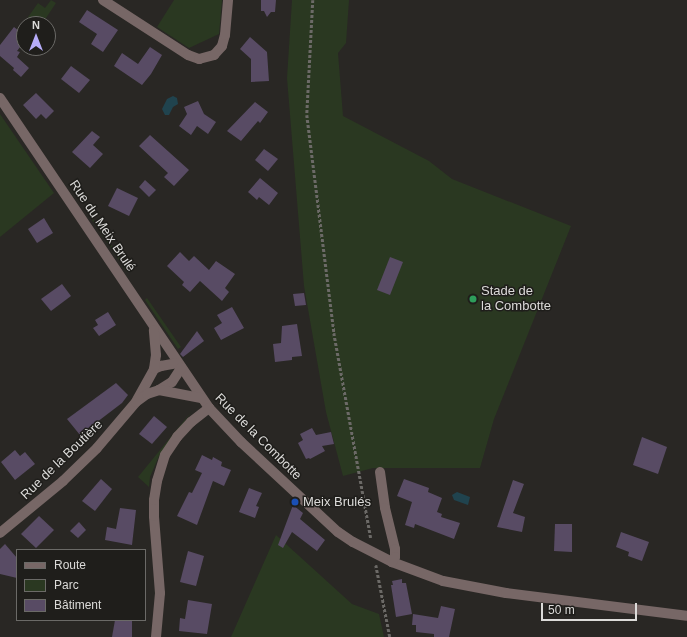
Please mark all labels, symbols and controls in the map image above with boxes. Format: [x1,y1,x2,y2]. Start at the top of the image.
north arrow [16,16,56,56]
text: N [32,19,40,31]
street label: Rue du Meix Brulé [66,177,138,275]
place label: Stade de la Combotte [481,284,551,315]
marker: Stade de la Combotte [468,294,478,304]
street label: Rue de la Combotte [212,391,304,483]
street label: Rue de la Boutière [18,417,106,503]
place label: Meix Brulés [303,494,371,510]
marker: Meix Brulés [290,497,300,507]
legend [16,549,146,621]
text: Route [54,558,86,572]
text: Parc [54,578,79,592]
scale bar [543,595,639,621]
text: Bâtiment [54,598,101,612]
text: 50 m [548,603,575,617]

